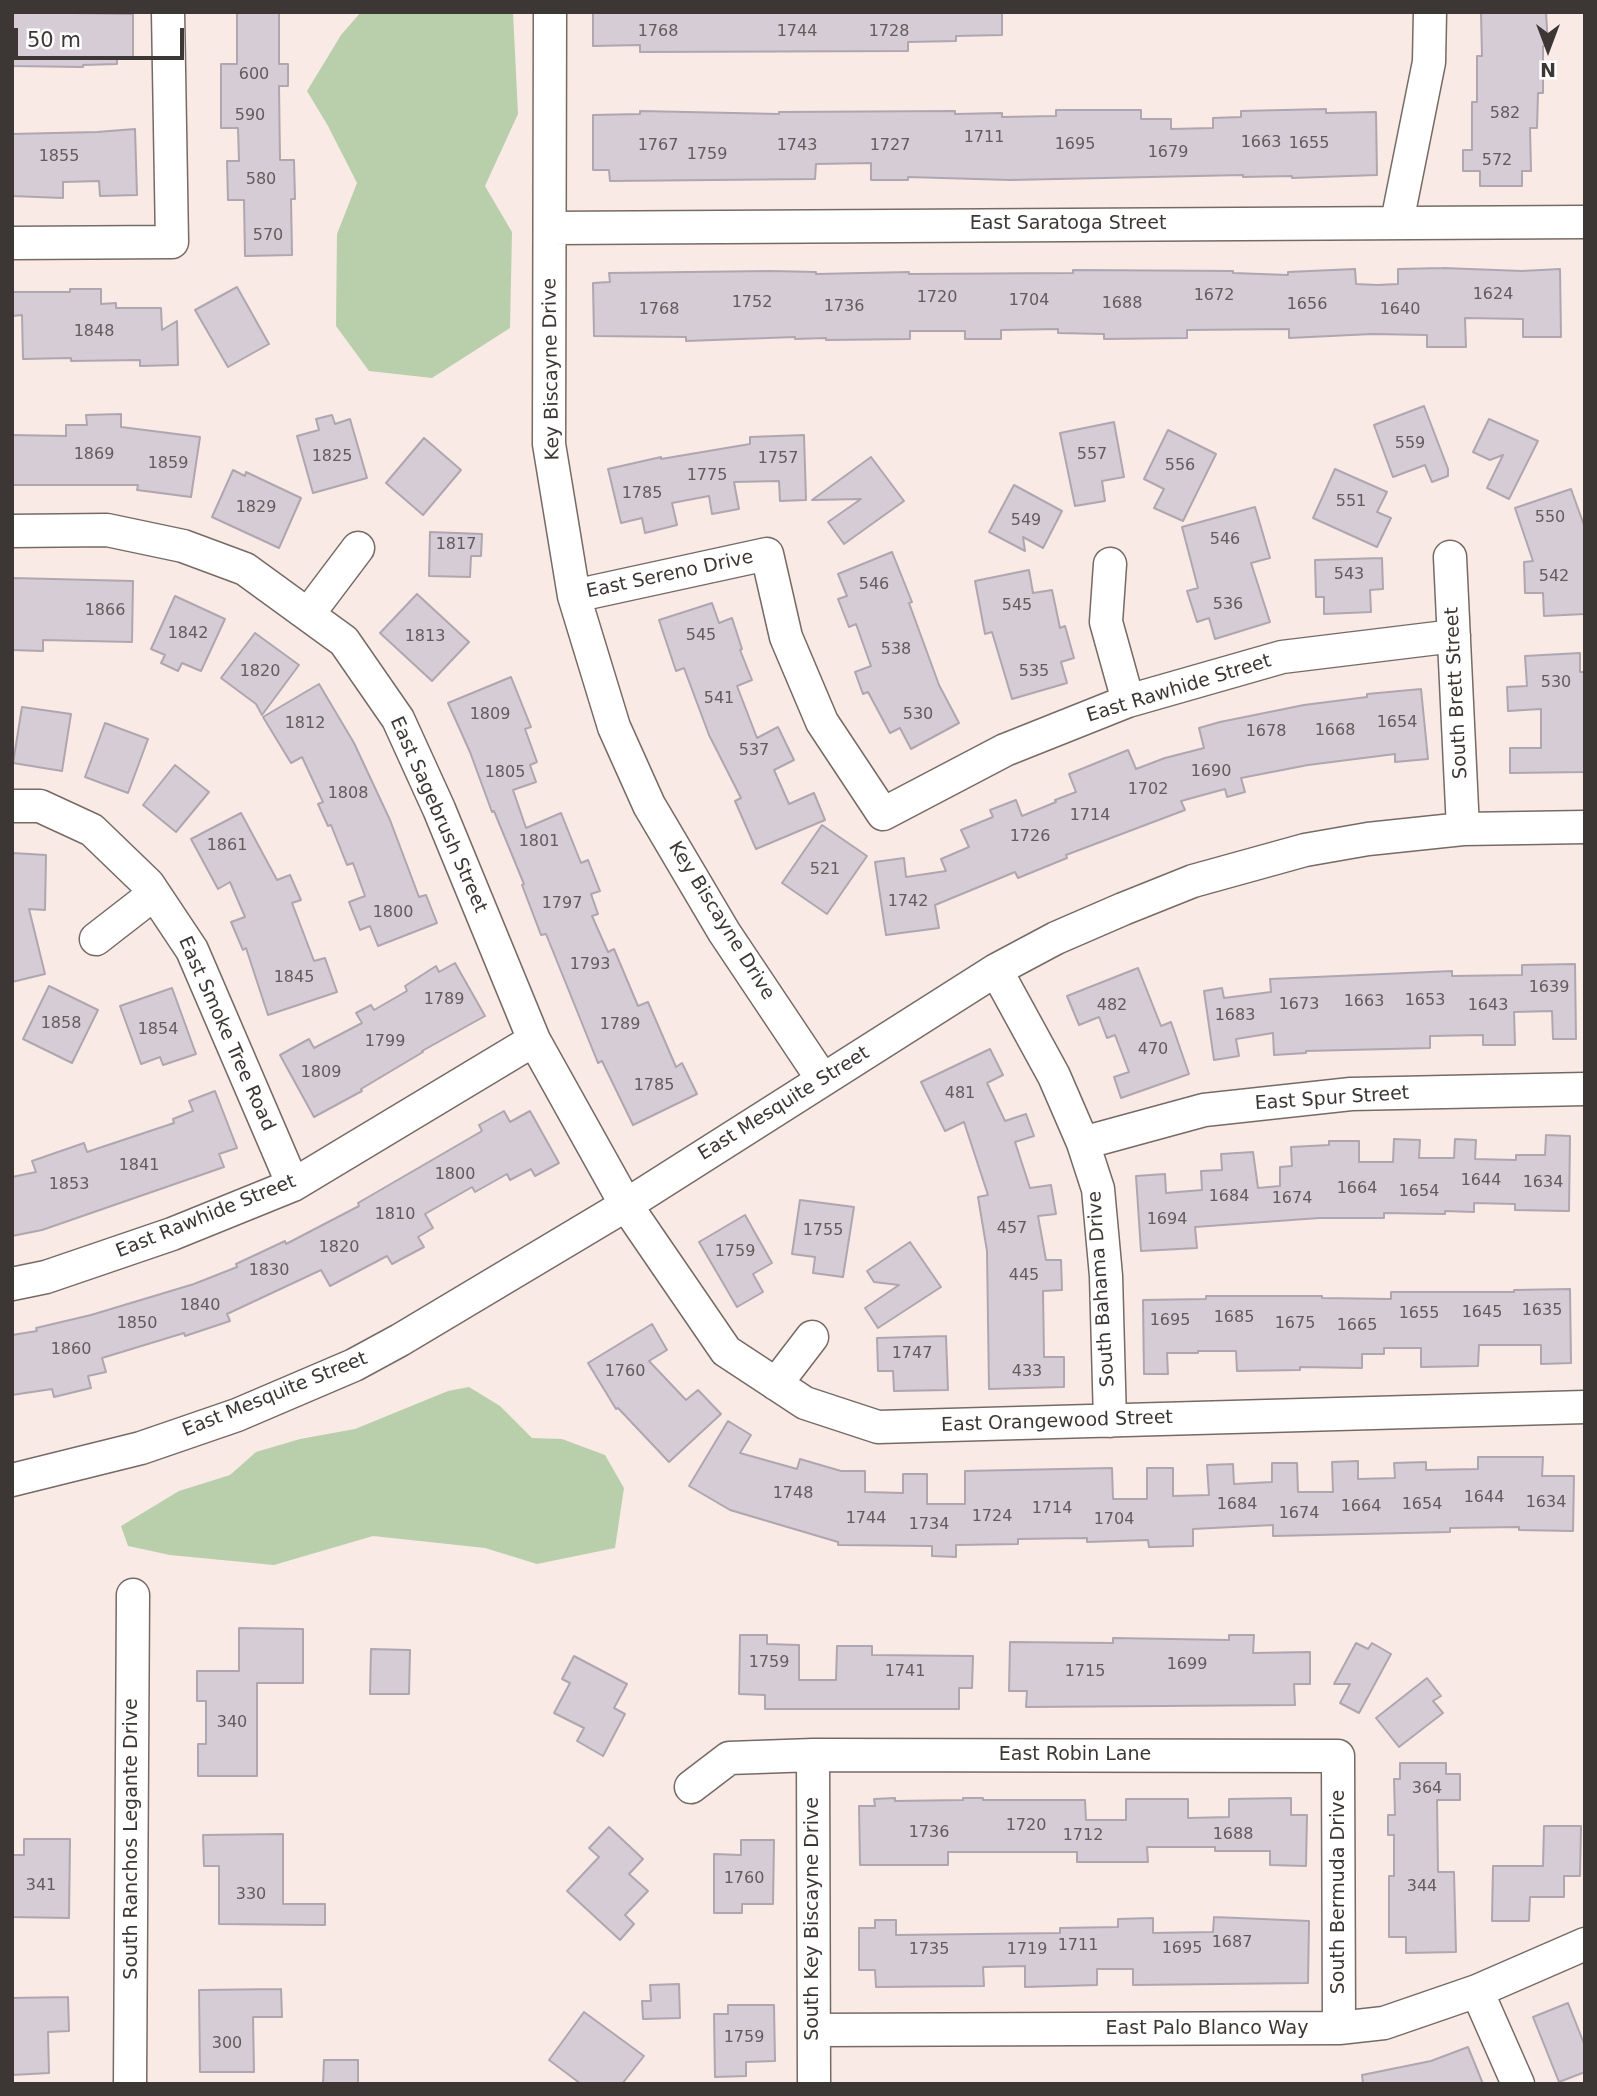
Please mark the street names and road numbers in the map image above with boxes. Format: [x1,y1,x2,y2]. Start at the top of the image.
street label: East Saratoga Street [970,213,1166,235]
street label: Key Biscayne Drive [539,278,565,460]
street label: East Sereno Drive [584,546,756,604]
street label: South Brett Street [1441,606,1473,780]
street label: East Rawhide Street [1084,650,1274,728]
street label: East Sagebrush Street [384,713,492,917]
street label: Key Biscayne Drive [663,838,779,1004]
street label: East Smoke Tree Road [173,933,279,1135]
street label: East Mesquite Street [694,1042,874,1166]
street label: East Spur Street [1254,1082,1410,1116]
street label: East Rawhide Street [113,1170,299,1264]
street label: South Bahama Drive [1084,1190,1120,1388]
street label: East Mesquite Street [179,1347,371,1443]
street label: East Orangewood Street [941,1407,1173,1437]
street label: South Ranchos Legante Drive [121,1698,143,1980]
street label: East Robin Lane [999,1744,1151,1766]
street label: South Bermuda Drive [1328,1790,1350,1994]
street label: South Key Biscayne Drive [802,1797,824,2041]
street label: East Palo Blanco Way [1106,2018,1308,2040]

